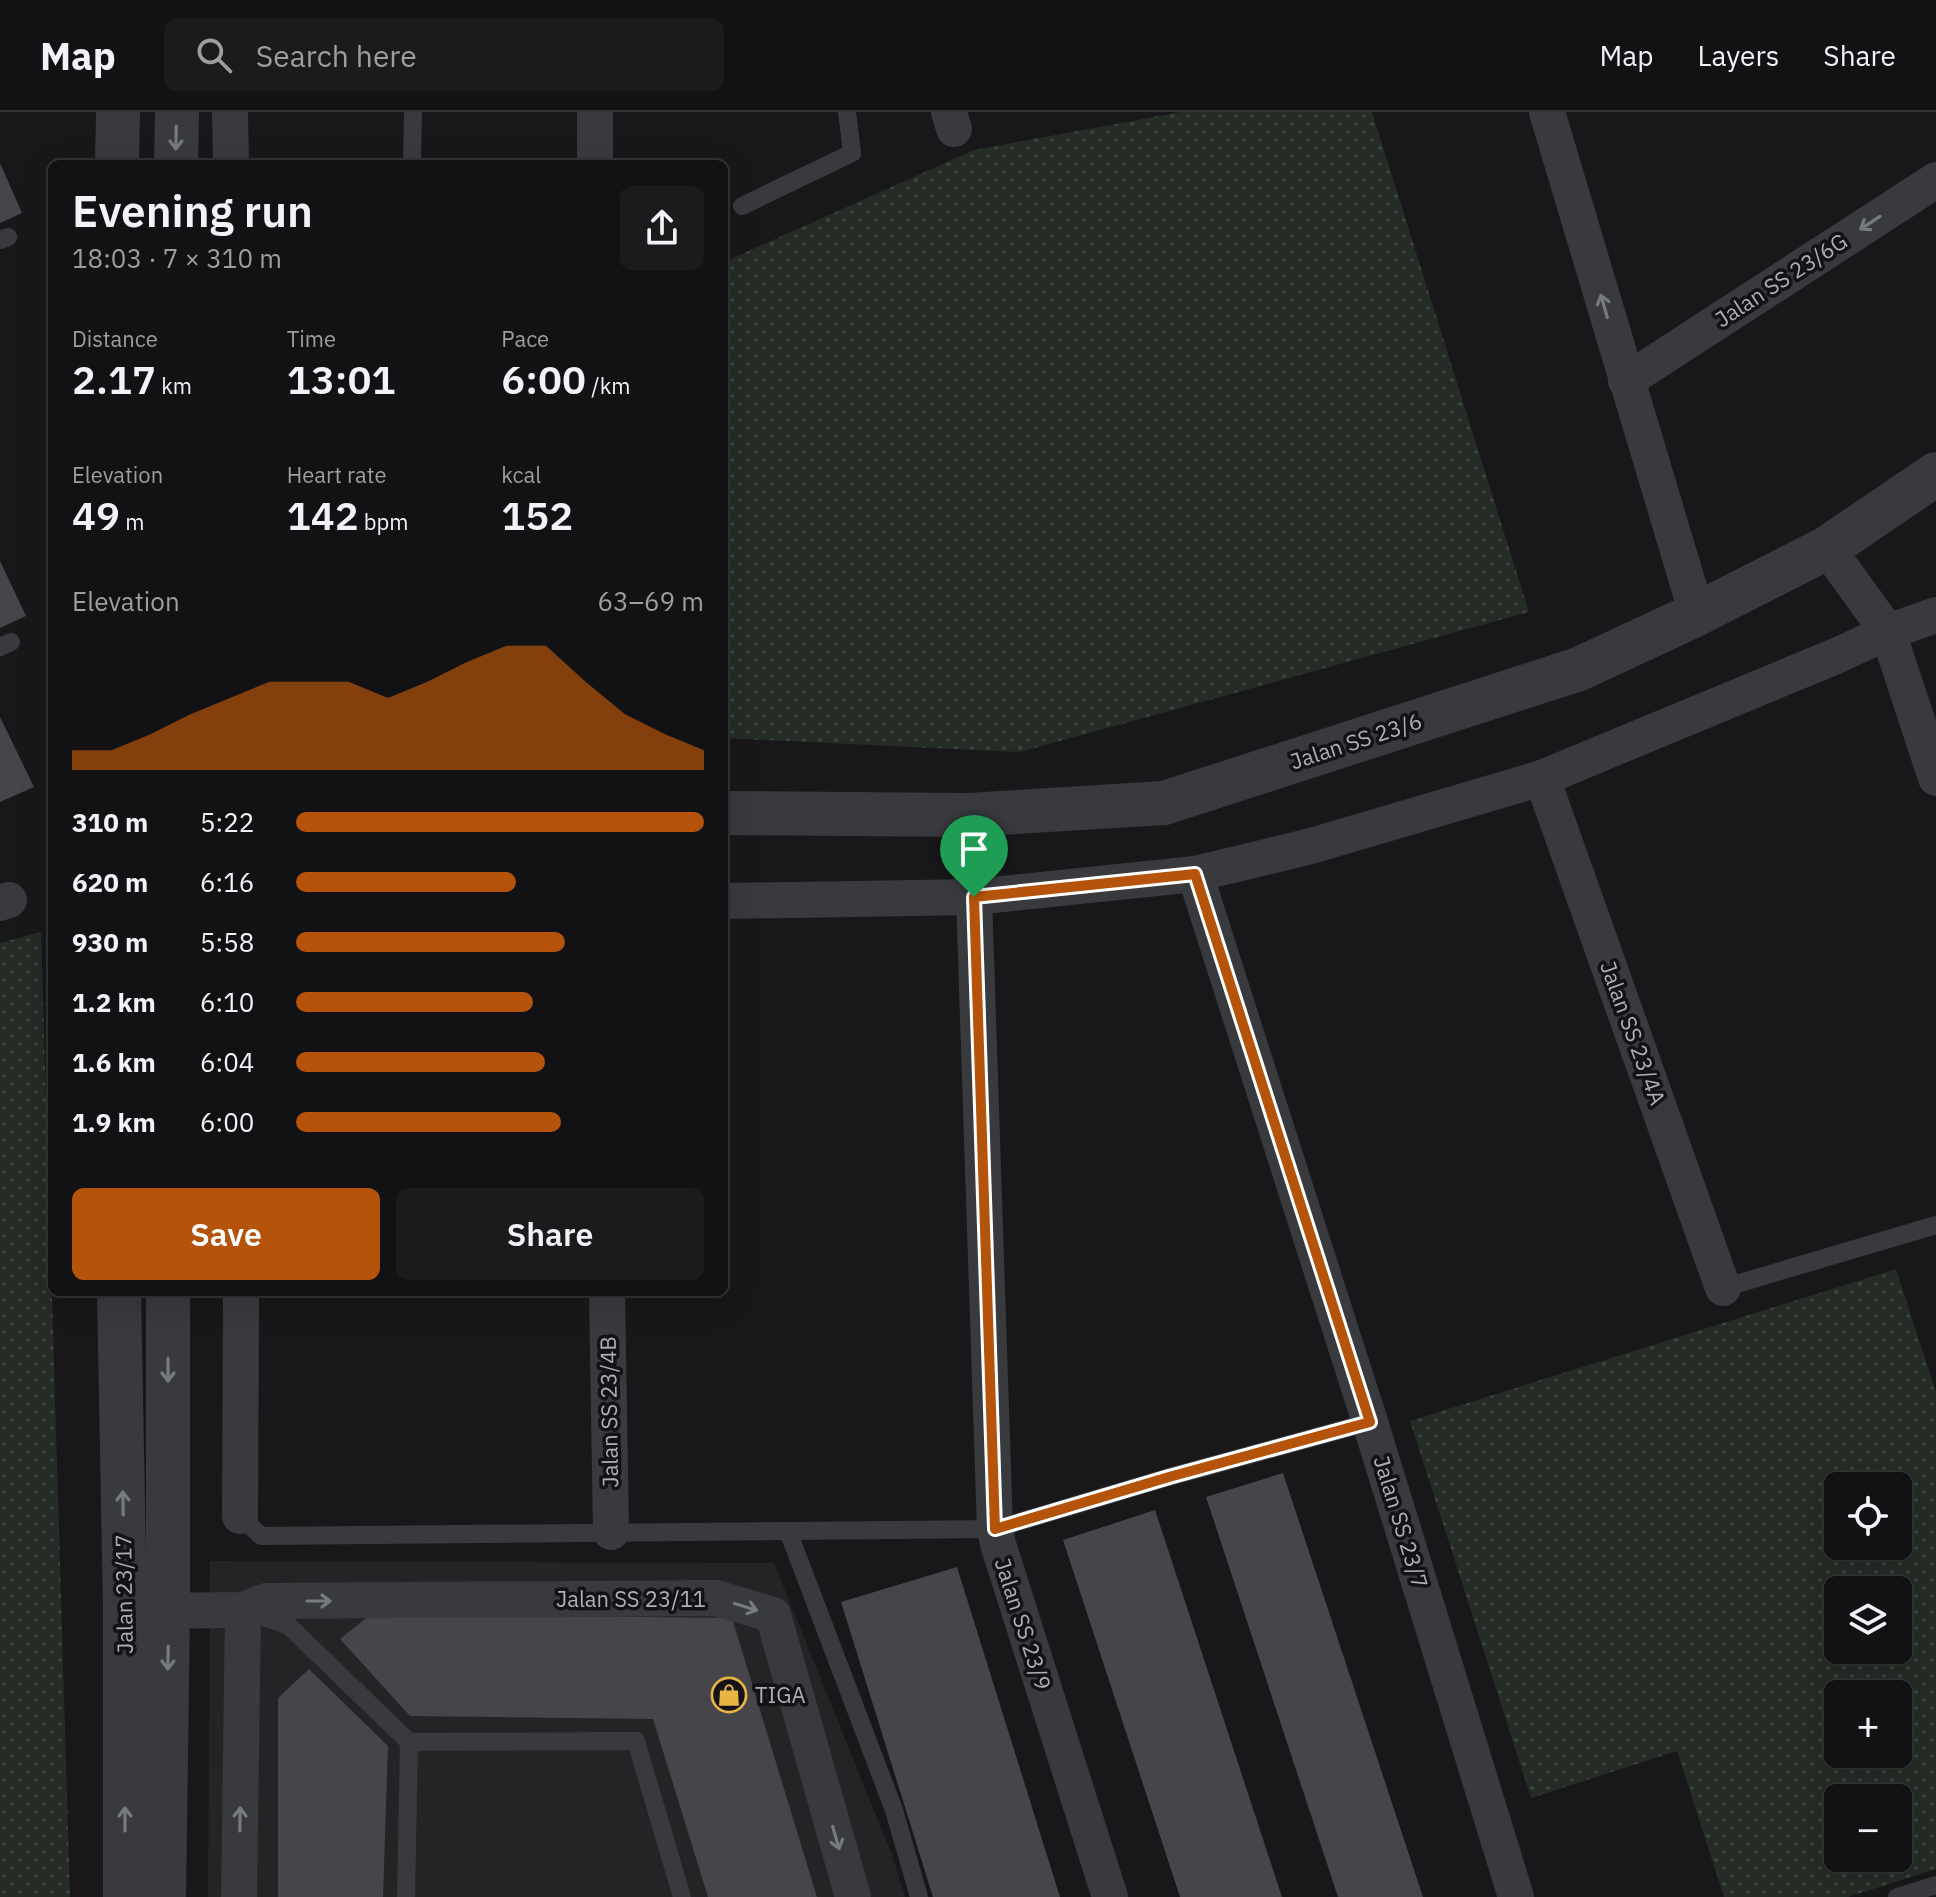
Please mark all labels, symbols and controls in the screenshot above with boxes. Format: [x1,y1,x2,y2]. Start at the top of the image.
search box [164,19,724,91]
text: Map [40,31,116,80]
icon: search [192,33,236,77]
text: Search here [256,36,417,75]
text: Map [1599,37,1653,74]
text: Layers [1697,37,1779,74]
text: Share [1823,37,1896,74]
one-way arrow [169,124,184,151]
text: Evening run [72,182,313,239]
button: share [620,186,704,270]
one-way arrow [1860,214,1882,231]
street label: Jalan SS 23/6G [1709,226,1852,333]
text: 18:03 · 7 × 310 m [72,241,282,275]
one-way arrow [1596,293,1611,319]
text: Distance [72,324,158,353]
text: Time [287,324,336,353]
text: Pace [501,324,549,353]
text: 2.17 [72,353,156,405]
text: 13:01 [287,353,395,405]
text: 6:00 [501,353,586,405]
text: km [156,371,192,400]
text: /km [586,371,631,400]
text: Elevation [72,460,163,489]
text: Heart rate [287,460,387,489]
text: kcal [501,460,541,489]
text: 49 [72,489,120,541]
text: 142 [287,489,359,541]
text: 152 [501,489,573,541]
text: m [120,507,144,536]
text: bpm [359,507,409,536]
text: Elevation [72,584,180,618]
text: 63–69 m [597,584,704,618]
street label: Jalan SS 23/6 [1286,706,1425,775]
text: 310 m [72,805,148,839]
text: 5:22 [200,805,254,839]
pin [940,815,1008,897]
icon: arrive [952,827,996,871]
text: 620 m [72,865,148,899]
text: 6:16 [200,865,254,899]
text: 930 m [72,925,148,959]
text: 5:58 [200,925,254,959]
street label: Jalan SS 23/4A [1594,957,1673,1109]
text: 1.2 km [72,985,156,1019]
text: 6:10 [200,985,254,1019]
text: 1.6 km [72,1045,156,1079]
text: 6:04 [200,1045,254,1079]
text: 1.9 km [72,1105,156,1139]
text: 6:00 [200,1105,254,1139]
button: Save [72,1188,380,1280]
button: Share [396,1188,704,1280]
street label: Jalan SS 23/4B [593,1336,624,1488]
one-way arrow [160,1356,176,1383]
street label: Jalan SS 23/7 [1368,1452,1435,1592]
map controls [1824,1472,1912,1872]
button: locate [1824,1472,1912,1560]
one-way arrow [115,1490,131,1517]
street label: Jalan 23/17 [108,1534,139,1654]
street label: Jalan SS 23/9 [989,1554,1058,1693]
button: layers [1824,1576,1912,1664]
street label: Jalan SS 23/11 [556,1584,706,1613]
one-way arrow [305,1593,332,1608]
one-way arrow [732,1600,758,1615]
one-way arrow [160,1644,175,1671]
shop icon: TIGA [710,1676,748,1714]
place label: TIGA [755,1680,806,1709]
button: + [1824,1680,1912,1768]
button: − [1824,1784,1912,1872]
one-way arrow [117,1806,133,1833]
one-way arrow [232,1806,248,1833]
one-way arrow [830,1824,845,1850]

